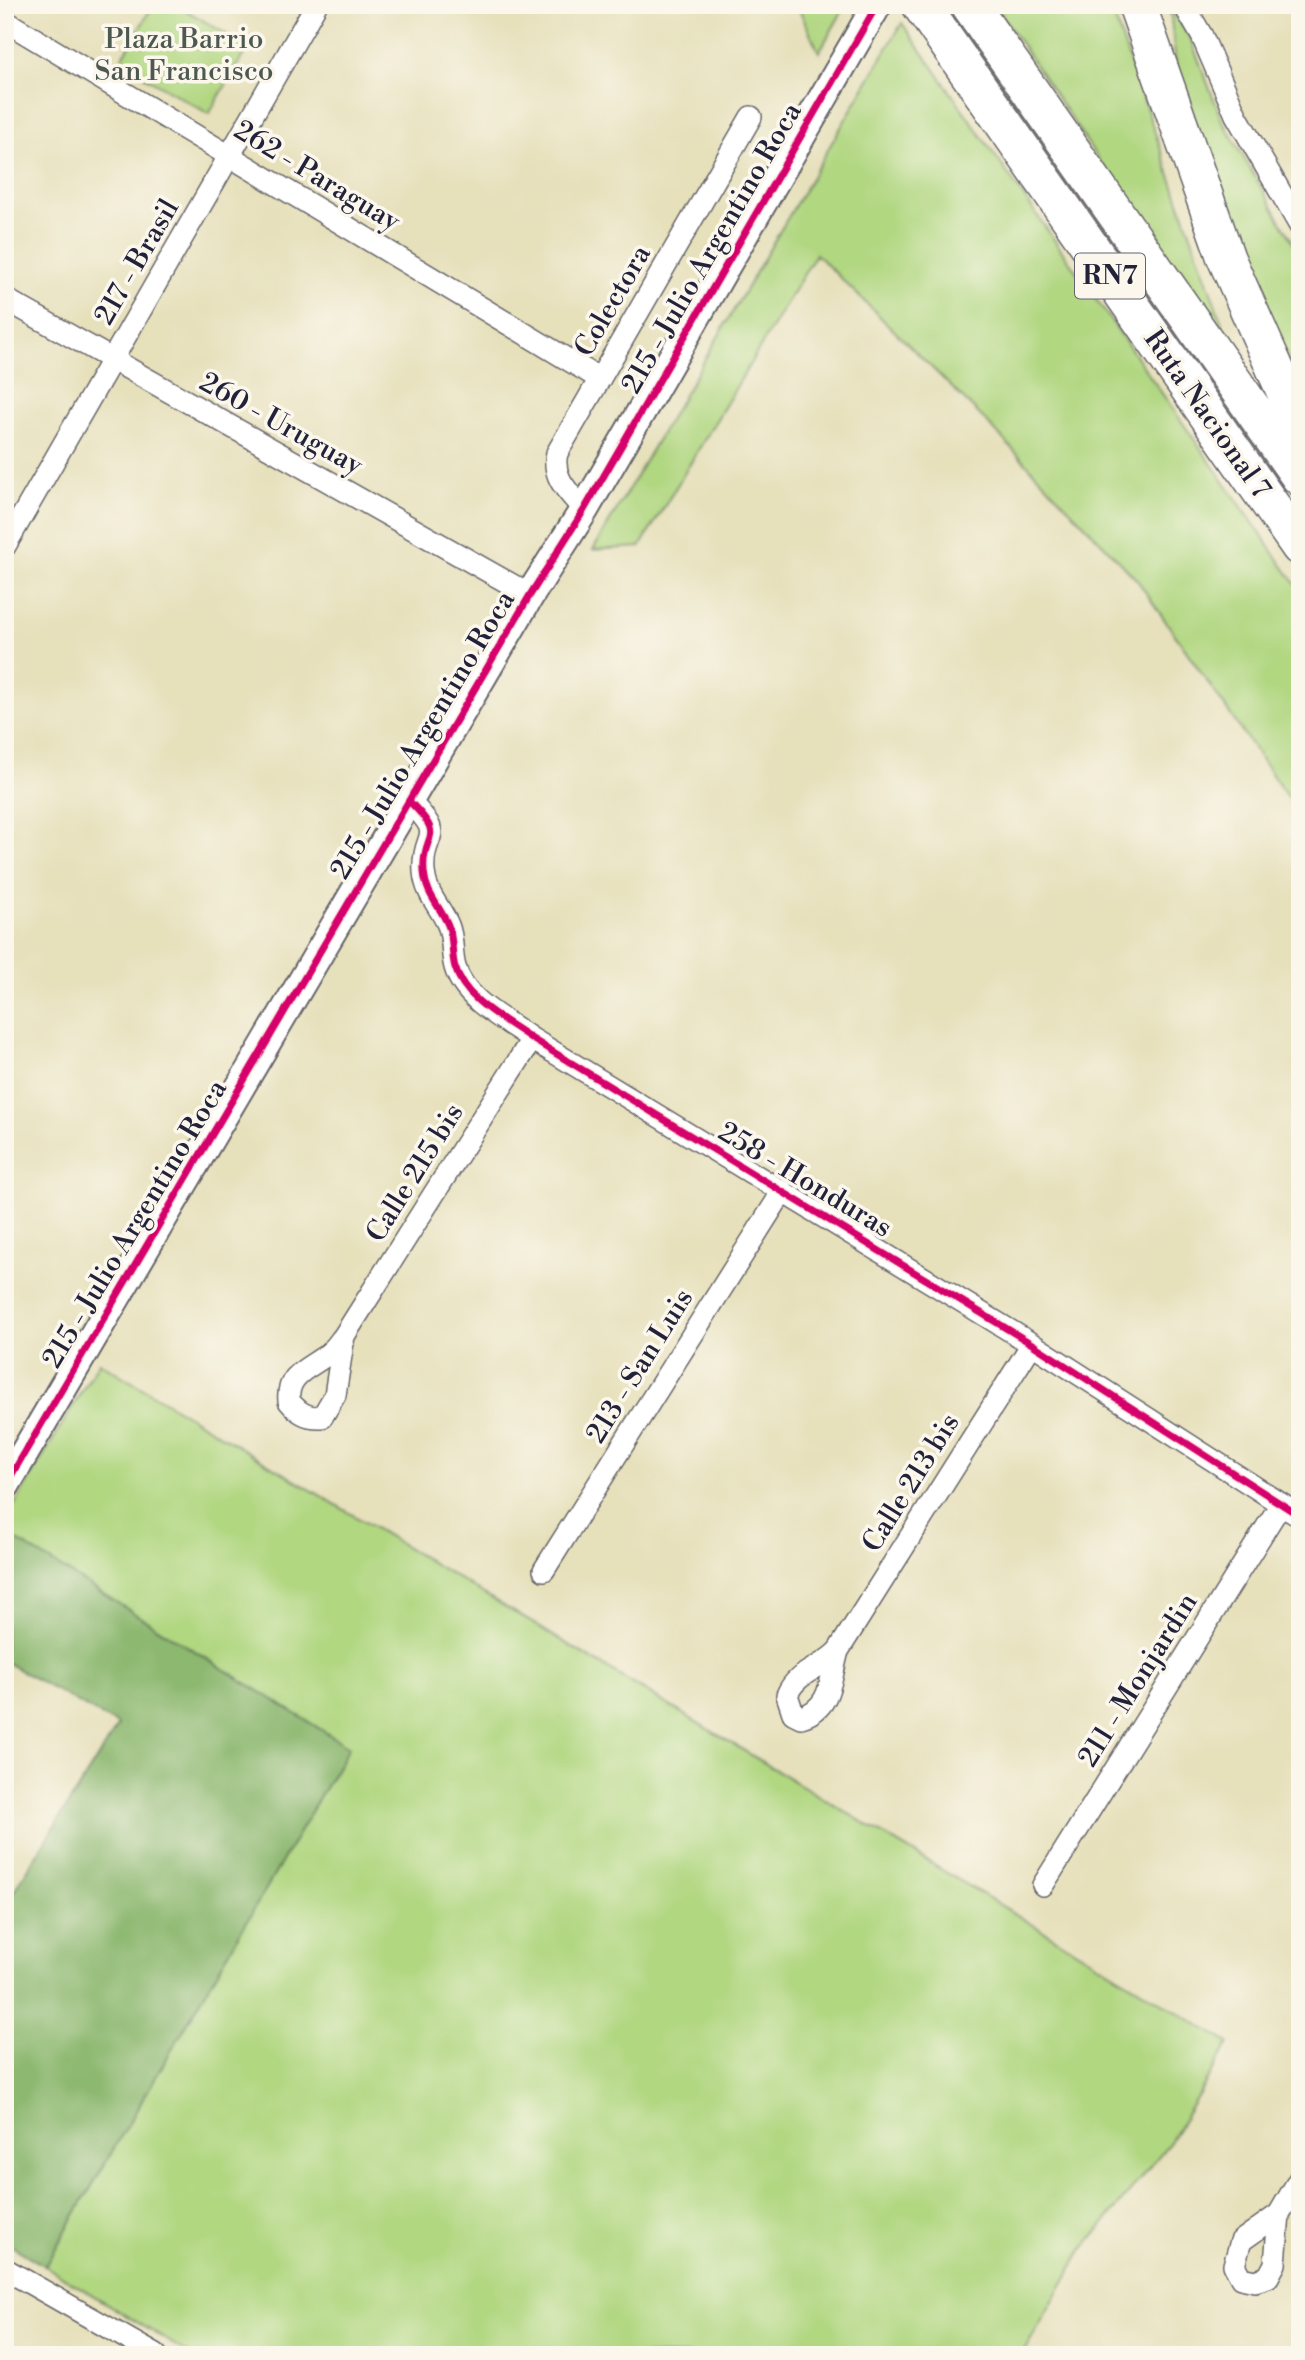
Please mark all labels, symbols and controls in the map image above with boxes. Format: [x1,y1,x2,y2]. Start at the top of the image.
park label: Plaza Barrio San Francisco [94,22,274,89]
street label: 215 - Julio Argentino Roca [614,96,810,400]
street label: 262 - Paraguay [228,113,407,239]
street label: 217 - Brasil [87,193,187,331]
street label: Colectora [567,238,659,363]
road number: RN7 [1075,254,1145,298]
street label: Ruta Nacional 7 [1136,323,1278,505]
street label: 260 - Uruguay [193,365,369,483]
street label: 215 - Julio Argentino Roca [323,584,523,885]
street label: 215 - Julio Argentino Roca [35,1073,235,1374]
street label: Calle 215 bis [359,1097,471,1249]
street label: 258 - Honduras [712,1114,898,1246]
street label: 213 - San Luis [579,1282,701,1450]
street label: Calle 213 bis [855,1407,967,1559]
street label: 211 - Monjardin [1071,1586,1206,1773]

